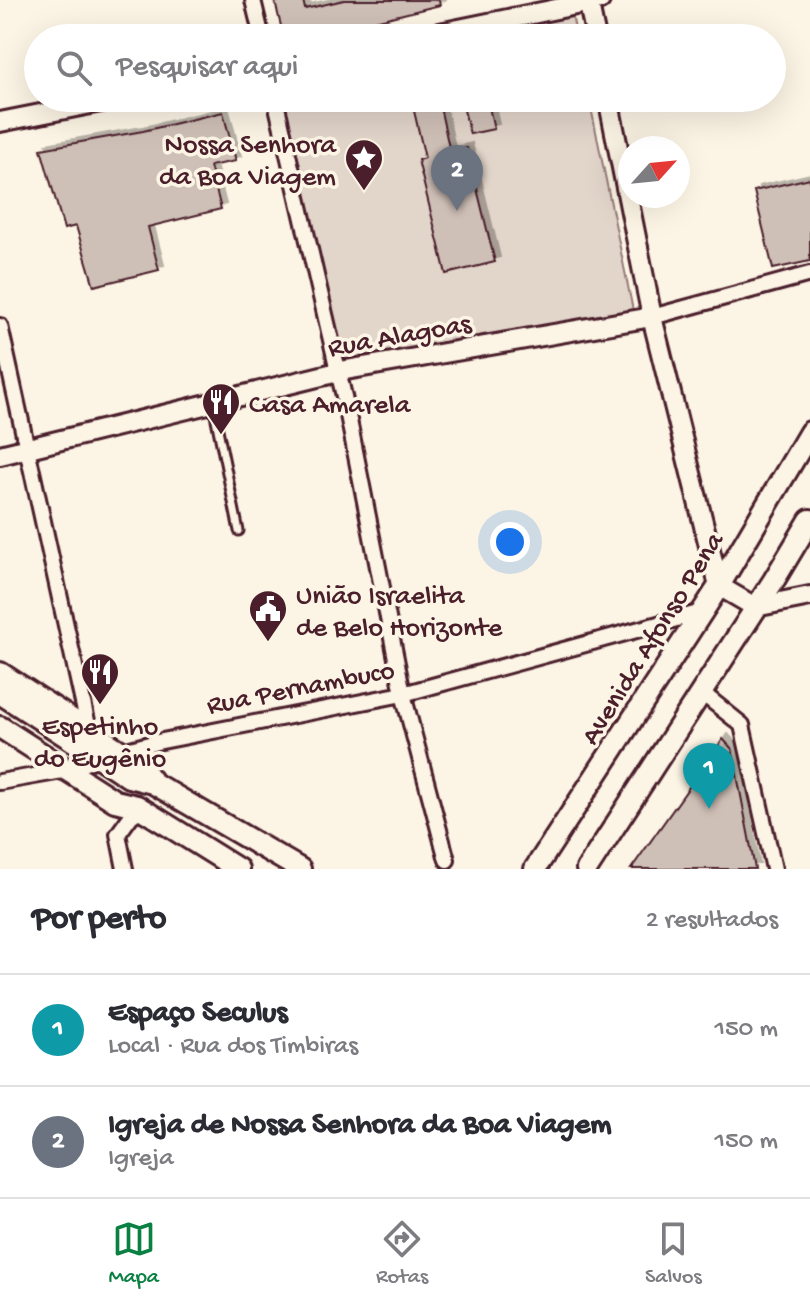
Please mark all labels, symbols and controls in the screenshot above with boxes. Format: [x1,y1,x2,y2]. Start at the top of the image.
search box [24,24,786,112]
icon: search [52,46,96,90]
text: Pesquisar aqui [116,51,298,86]
place label: Nossa Senhora da Boa Viagem [159,130,337,195]
north arrow [618,136,690,208]
place icon: Nossa Senhora da Boa Viagem [343,137,385,192]
pin: 2 [431,145,483,211]
street label: Rua Alagoas [326,309,474,366]
restaurant icon: Casa Amarela [200,381,242,436]
place label: Casa Amarela [249,390,412,423]
your location [490,522,530,562]
street label: Avenida Afonso Pena [575,526,733,752]
place label: União Israelita de Belo Horizonte [296,581,503,646]
public building icon: União Israelita de Belo Horizonte [247,588,289,643]
restaurant icon: Espetinho do Eugênio [79,651,121,706]
street label: Rua Pernambuco [204,655,398,724]
place label: Espetinho do Eugênio [34,712,166,777]
pin: 1 [683,743,735,809]
text: Por perto [32,901,166,941]
text: 2 resultados [646,906,778,937]
text: Espaço Seculus [108,997,287,1032]
text: 1 [53,1015,63,1046]
text: 150 m [714,1015,778,1046]
text: Local · Rua dos Timbiras [108,1032,358,1063]
text: Igreja de Nossa Senhora da Boa Viagem [108,1109,611,1144]
text: 2 [52,1127,64,1158]
text: 150 m [714,1127,778,1158]
text: Igreja [108,1144,174,1175]
tab: Mapa [108,1217,159,1291]
tab: Rotas [376,1217,428,1291]
tab: Salvos [645,1217,702,1291]

